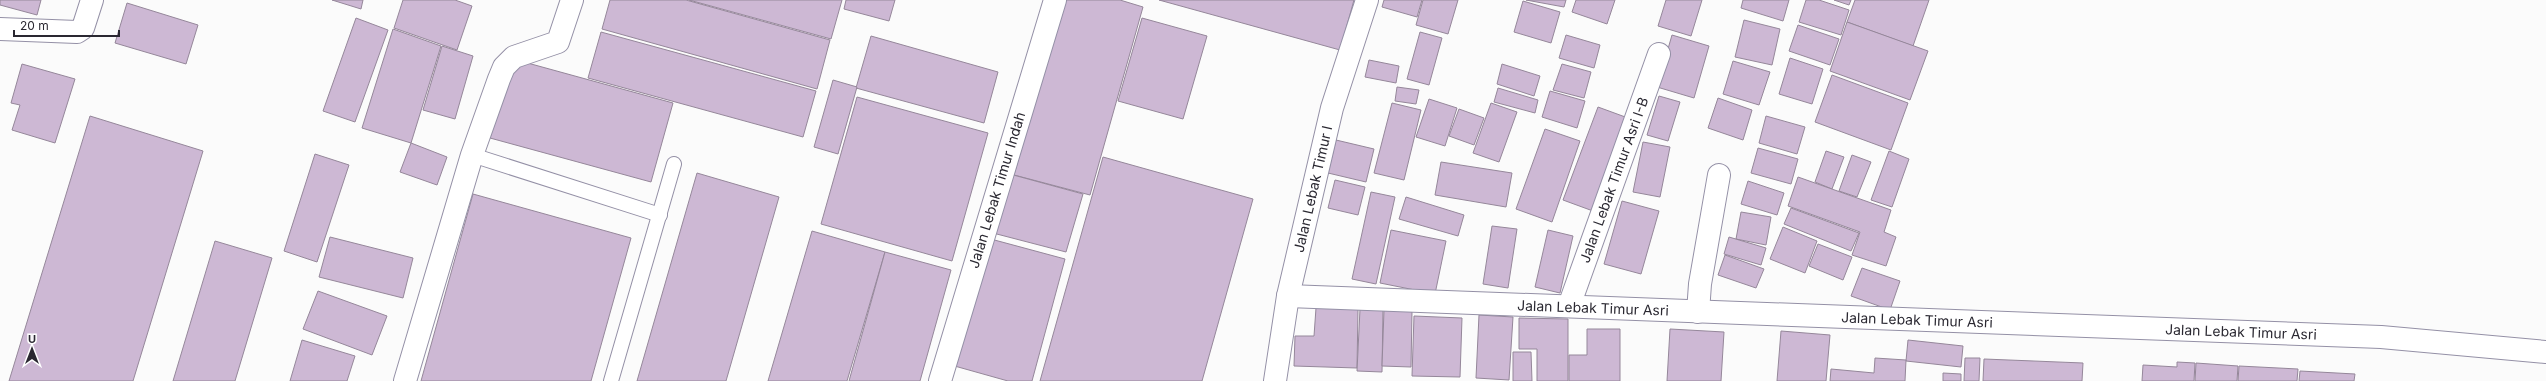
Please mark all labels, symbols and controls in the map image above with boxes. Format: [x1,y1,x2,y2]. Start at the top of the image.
scale bar [14,12,119,38]
text: 20 m [20,18,49,33]
street label: Jalan Lebak Timur Asri I-B [1576,95,1651,265]
street label: Jalan Lebak Timur Indah [965,110,1028,270]
street label: Jalan Lebak Timur I [1290,124,1335,254]
street label: Jalan Lebak Timur Asri [1517,296,1669,319]
street label: Jalan Lebak Timur Asri [1841,308,1993,331]
street label: Jalan Lebak Timur Asri [2165,320,2317,343]
north arrow [12,329,52,369]
text: U [28,332,36,346]

